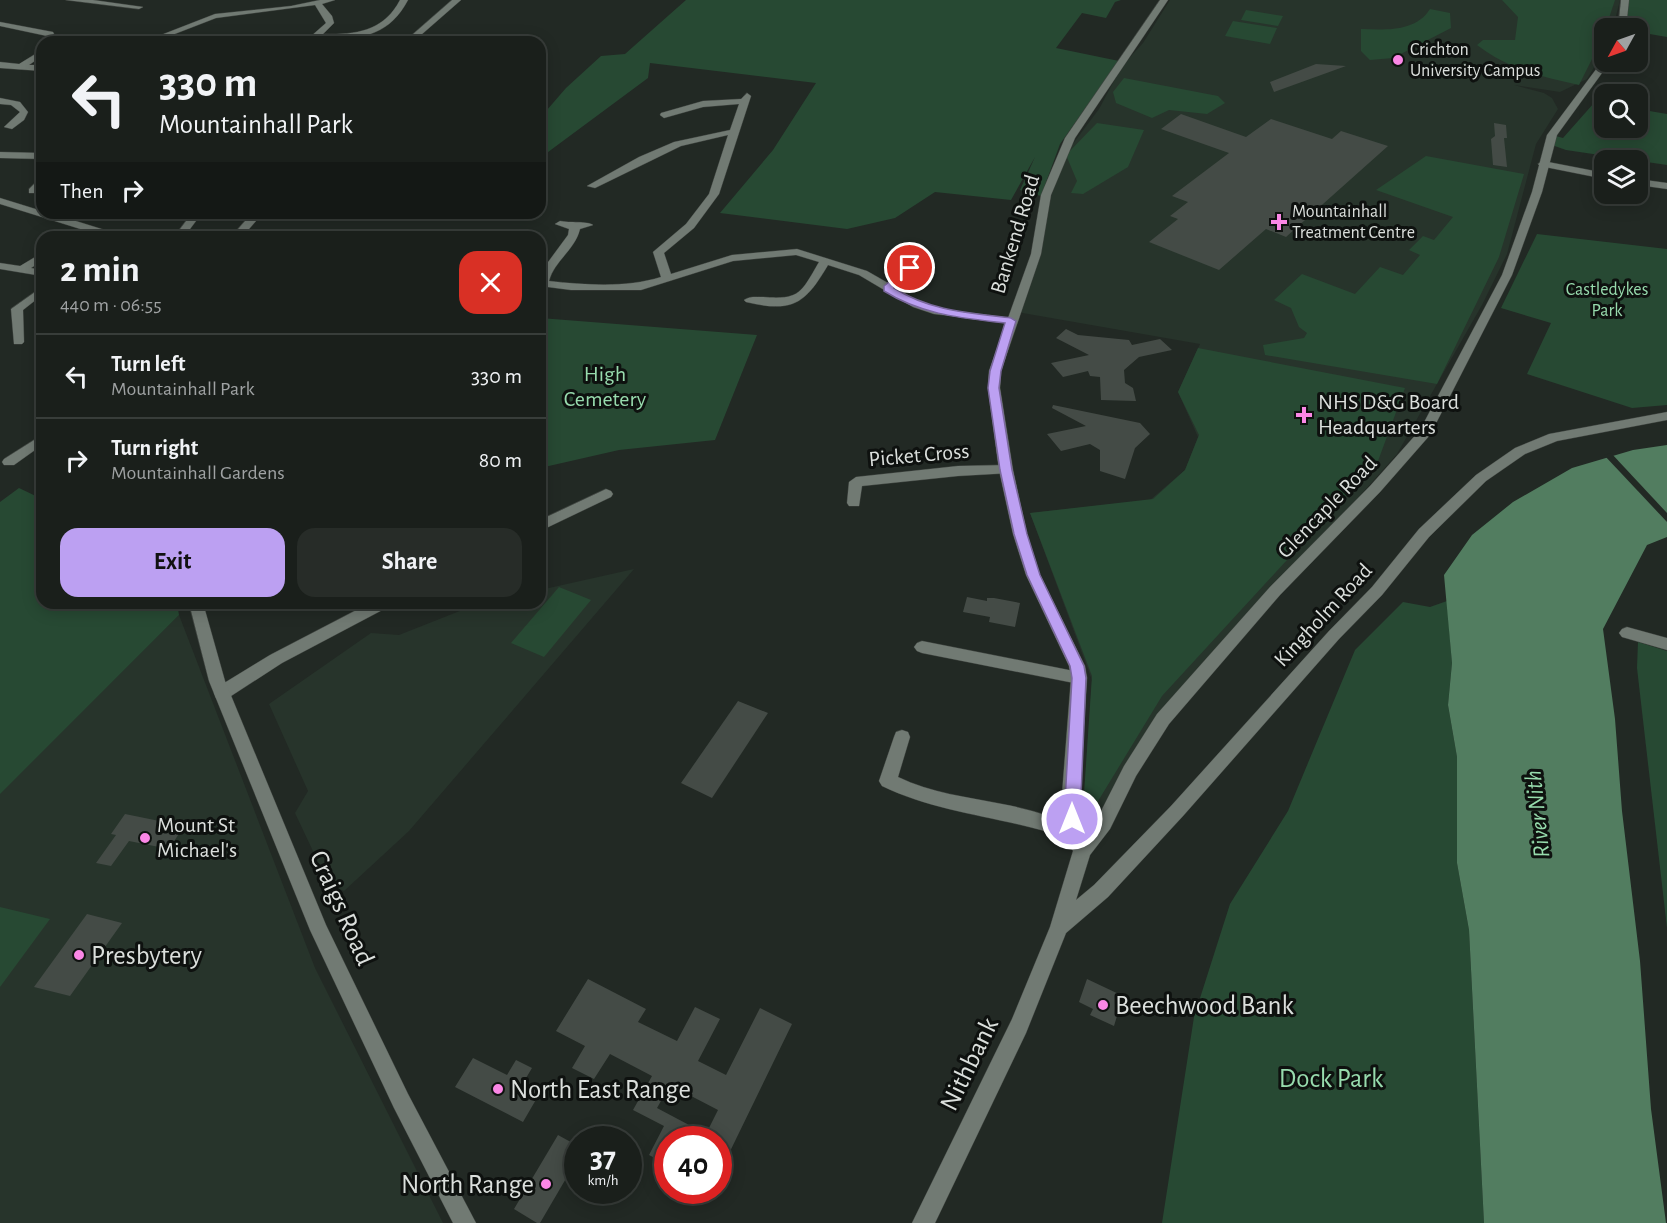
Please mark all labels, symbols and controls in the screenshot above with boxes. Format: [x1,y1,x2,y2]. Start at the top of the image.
north arrow [1594,18,1648,72]
map controls [1594,18,1648,204]
place label: Crichton University Campus [1410,41,1540,80]
marker: Crichton University Campus [1391,53,1405,67]
icon: left [60,60,138,138]
text: 330 m [159,62,257,104]
button: search [1594,84,1648,138]
text: Mountainhall Park [159,111,353,138]
button: layers [1594,150,1648,204]
street label: Bankend Road [986,172,1044,296]
icon: right [116,174,149,207]
text: Then [60,180,104,202]
place label: Mountainhall Treatment Centre [1292,203,1415,242]
marker: Mountainhall Treatment Centre [1270,213,1288,231]
pin [884,242,935,293]
button: close [459,251,522,314]
icon: arrive [893,251,926,284]
text: 2 min [60,252,140,288]
park label: Castledykes Park [1566,281,1648,320]
text: 440 m · 06:55 [60,295,162,315]
text: Turn left [111,353,185,375]
icon: left [60,360,93,393]
park label: High Cemetery [564,363,647,410]
text: 330 m [471,365,522,387]
text: Mountainhall Park [111,379,255,399]
place label: NHS D&G Board Headquarters [1318,391,1459,438]
marker: NHS D&G Board Headquarters [1295,406,1313,424]
text: Turn right [111,437,198,459]
street label: Picket Cross [868,440,970,470]
icon: right [60,444,93,477]
text: 80 m [479,449,522,471]
street label: Glencaple Road [1273,452,1381,562]
text: Mountainhall Gardens [111,463,285,483]
button: Exit [60,528,285,597]
button: Share [297,528,522,597]
street label: Kingholm Road [1270,559,1376,671]
water label: River Nith [1521,769,1555,859]
position arrow [1040,787,1104,851]
place label: Mount St Michael's [157,814,237,861]
marker: Mount St Michael's [138,831,152,845]
street label: Craigs Road [305,847,379,969]
place label: Presbytery [91,942,203,970]
marker: Presbytery [72,948,86,962]
place label: Beechwood Bank [1115,992,1294,1019]
marker: Beechwood Bank [1096,998,1110,1012]
street label: Nithbank [935,1013,1003,1115]
park label: Dock Park [1279,1065,1384,1092]
place label: North East Range [510,1076,691,1103]
marker: North East Range [491,1082,505,1096]
speed limit sign: 40 [654,1126,732,1204]
text: 37 [590,1143,616,1173]
place label: North Range [401,1171,534,1198]
text: km/h [588,1173,618,1188]
marker: North Range [539,1177,553,1191]

